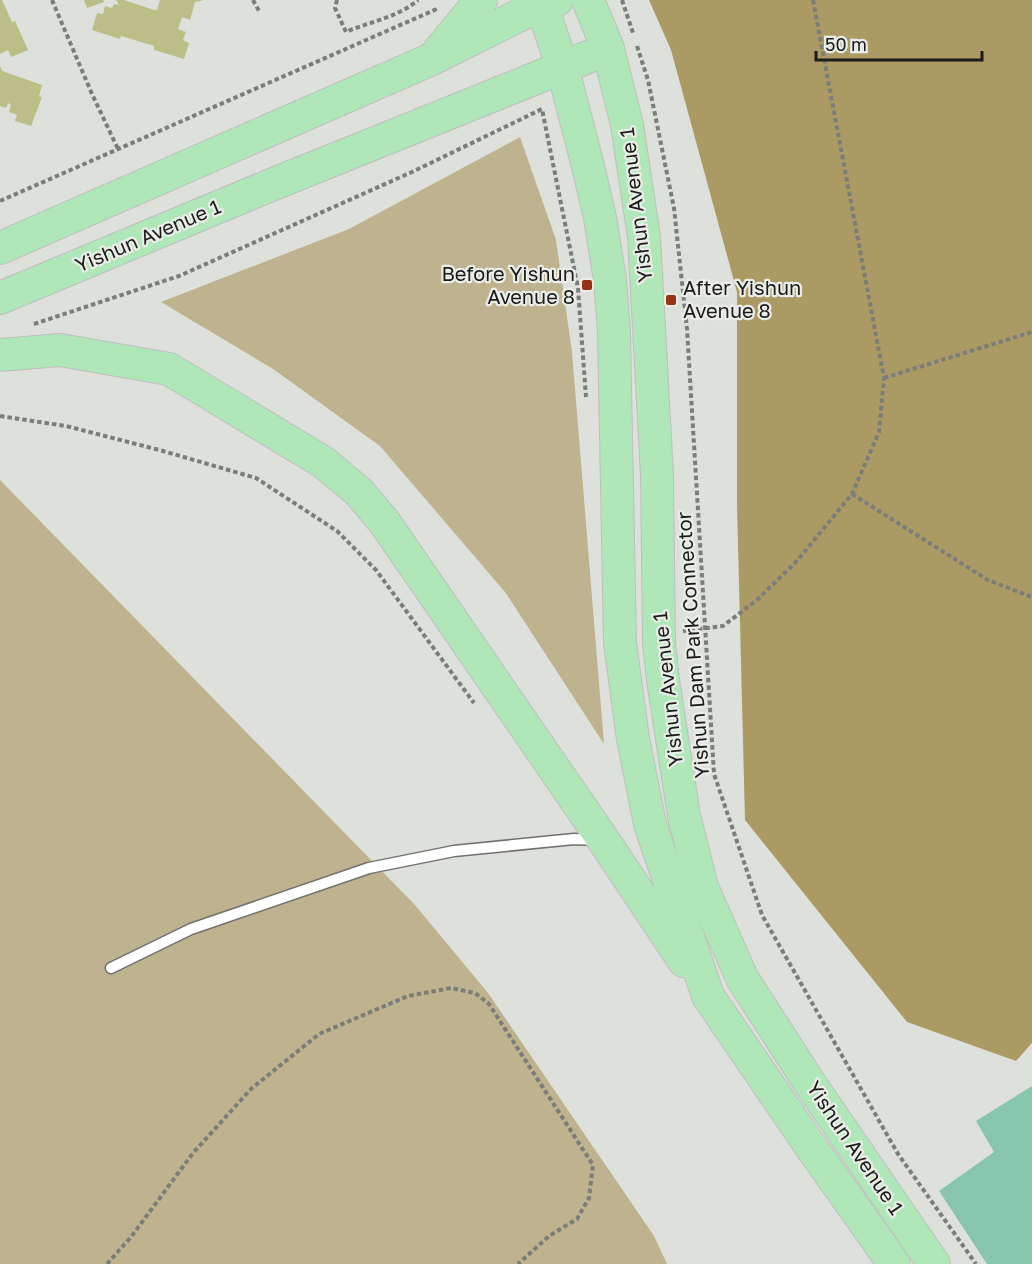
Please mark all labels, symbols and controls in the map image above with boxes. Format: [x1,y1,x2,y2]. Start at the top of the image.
scale bar [816,24,982,62]
text: 50 m [825,33,867,55]
street label: Yishun Avenue 1 [614,126,656,284]
street label: Yishun Avenue 1 [71,193,224,277]
place label: Before Yishun Avenue 8 [441,261,575,308]
place label: After Yishun Avenue 8 [683,275,801,322]
marker: Before Yishun Avenue 8 [580,278,594,292]
marker: After Yishun Avenue 8 [664,293,678,307]
street label: Yishun Dam Park Connector [671,511,713,779]
street label: Yishun Avenue 1 [647,610,687,768]
street label: Yishun Avenue 1 [802,1076,909,1219]

